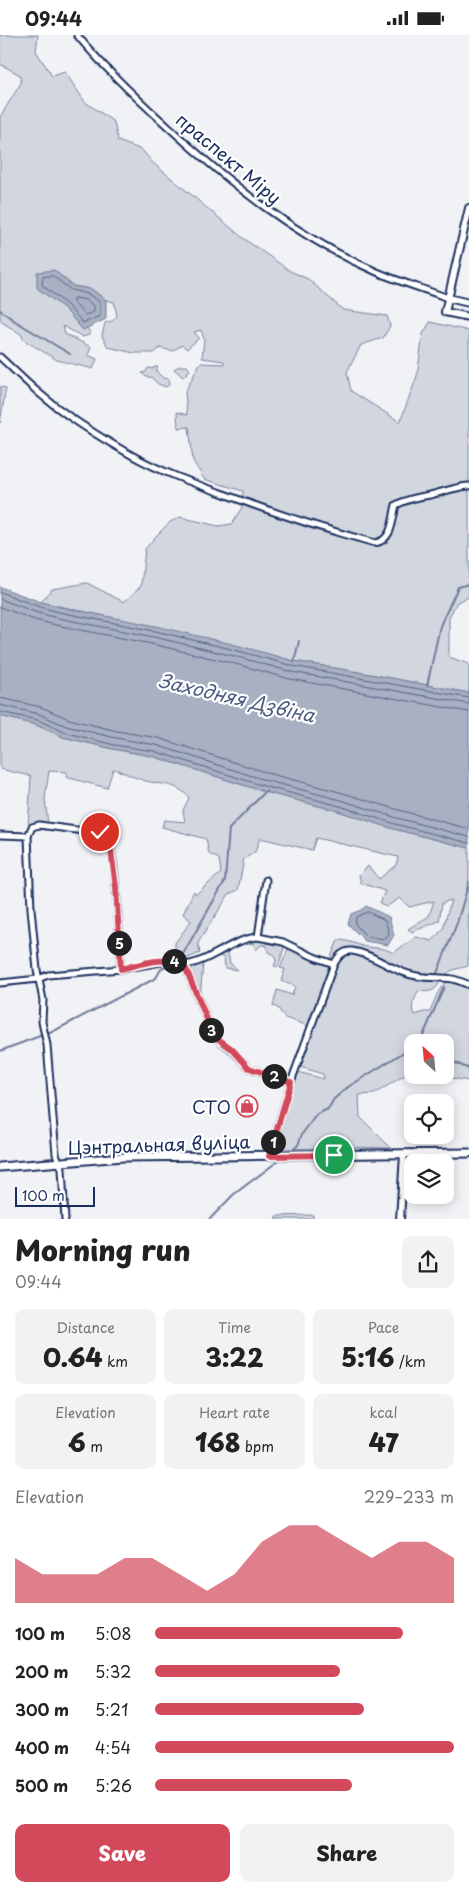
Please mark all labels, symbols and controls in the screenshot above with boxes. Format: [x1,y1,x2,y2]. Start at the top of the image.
text: 09:44 [25,4,82,32]
street label: праспект Міру [170,106,288,210]
water label: Заходняя Дзвіна [156,665,319,729]
pin [79,811,121,853]
icon: check [86,818,114,846]
pin: 5 [106,931,132,955]
text: 5 [115,933,124,954]
pin: 4 [162,949,186,973]
text: 4 [170,951,179,972]
pin: 3 [198,1017,224,1043]
text: 3 [207,1020,216,1041]
north arrow [404,1034,454,1084]
map controls [404,1034,454,1204]
pin: 2 [262,1063,286,1089]
text: 2 [270,1066,279,1087]
place label: СТО [192,1093,231,1120]
shop icon: СТО [235,1094,259,1118]
button: locate [404,1094,454,1144]
street label: Цэнтральная вуліца [67,1127,251,1161]
pin: 1 [260,1129,286,1155]
text: 1 [270,1132,277,1153]
pin [313,1134,355,1176]
icon: arrive [320,1141,348,1169]
button: layers [404,1154,454,1204]
scale bar [15,1185,95,1208]
text: 100 m [22,1185,65,1206]
text: Morning run [15,1228,191,1271]
button: share [402,1236,454,1288]
text: 09:44 [15,1269,62,1293]
text: Distance [56,1317,115,1338]
text: Time [218,1317,251,1338]
text: Pace [368,1317,399,1338]
text: 0.64 [43,1338,102,1376]
text: 3:22 [206,1338,263,1376]
text: 5:16 [341,1338,394,1376]
text: km [102,1351,128,1372]
text: /km [394,1351,426,1372]
text: Elevation [55,1402,116,1423]
text: Heart rate [199,1402,270,1423]
text: kcal [370,1402,397,1423]
text: 6 [68,1423,86,1461]
text: 168 [195,1423,240,1461]
text: 47 [369,1423,398,1461]
text: m [86,1436,103,1457]
text: bpm [240,1436,274,1457]
text: Elevation [15,1484,84,1508]
text: 229–233 m [364,1484,454,1508]
text: 100 m [15,1621,65,1645]
text: 5:08 [95,1621,132,1645]
text: 200 m [15,1659,69,1683]
text: 5:32 [95,1659,131,1683]
text: 300 m [15,1697,69,1721]
text: 5:21 [95,1697,128,1721]
text: 400 m [15,1735,69,1759]
text: 4:54 [95,1735,131,1759]
text: 500 m [15,1773,68,1797]
text: 5:26 [95,1773,132,1797]
button: Save [15,1824,230,1882]
button: Share [240,1824,454,1882]

